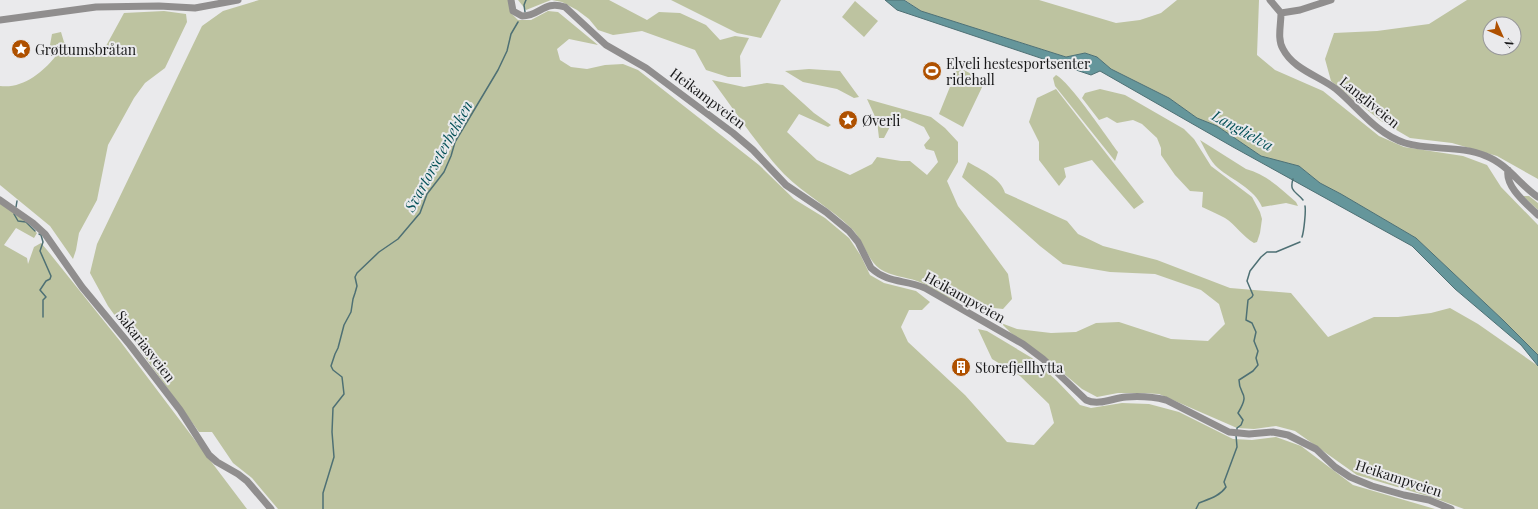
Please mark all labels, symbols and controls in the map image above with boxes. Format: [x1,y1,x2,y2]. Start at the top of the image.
north arrow [1482,16,1522,56]
text: N [1501,35,1518,52]
place icon: Grøttumsbråtan [10,38,32,60]
place label: Grøttumsbråtan [35,40,137,59]
place label: Elveli hestesportsenter ridehall [946,54,1091,89]
sports icon: Elveli hestesportsenter ridehall [921,60,943,82]
street label: Heikampveien [666,63,750,133]
street label: Langliveien [1336,72,1405,133]
water label: Svartorseterbekken [399,97,477,216]
water label: Langlielva [1208,104,1277,155]
place icon: Øverli [837,109,859,131]
place label: Øverli [862,111,900,130]
street label: Heikampveien [921,267,1009,327]
street label: Sakariasveien [112,306,180,386]
building icon: Storefjellhytta [950,356,972,378]
place label: Storefjellhytta [975,358,1063,377]
street label: Heikampveien [1353,455,1445,501]

